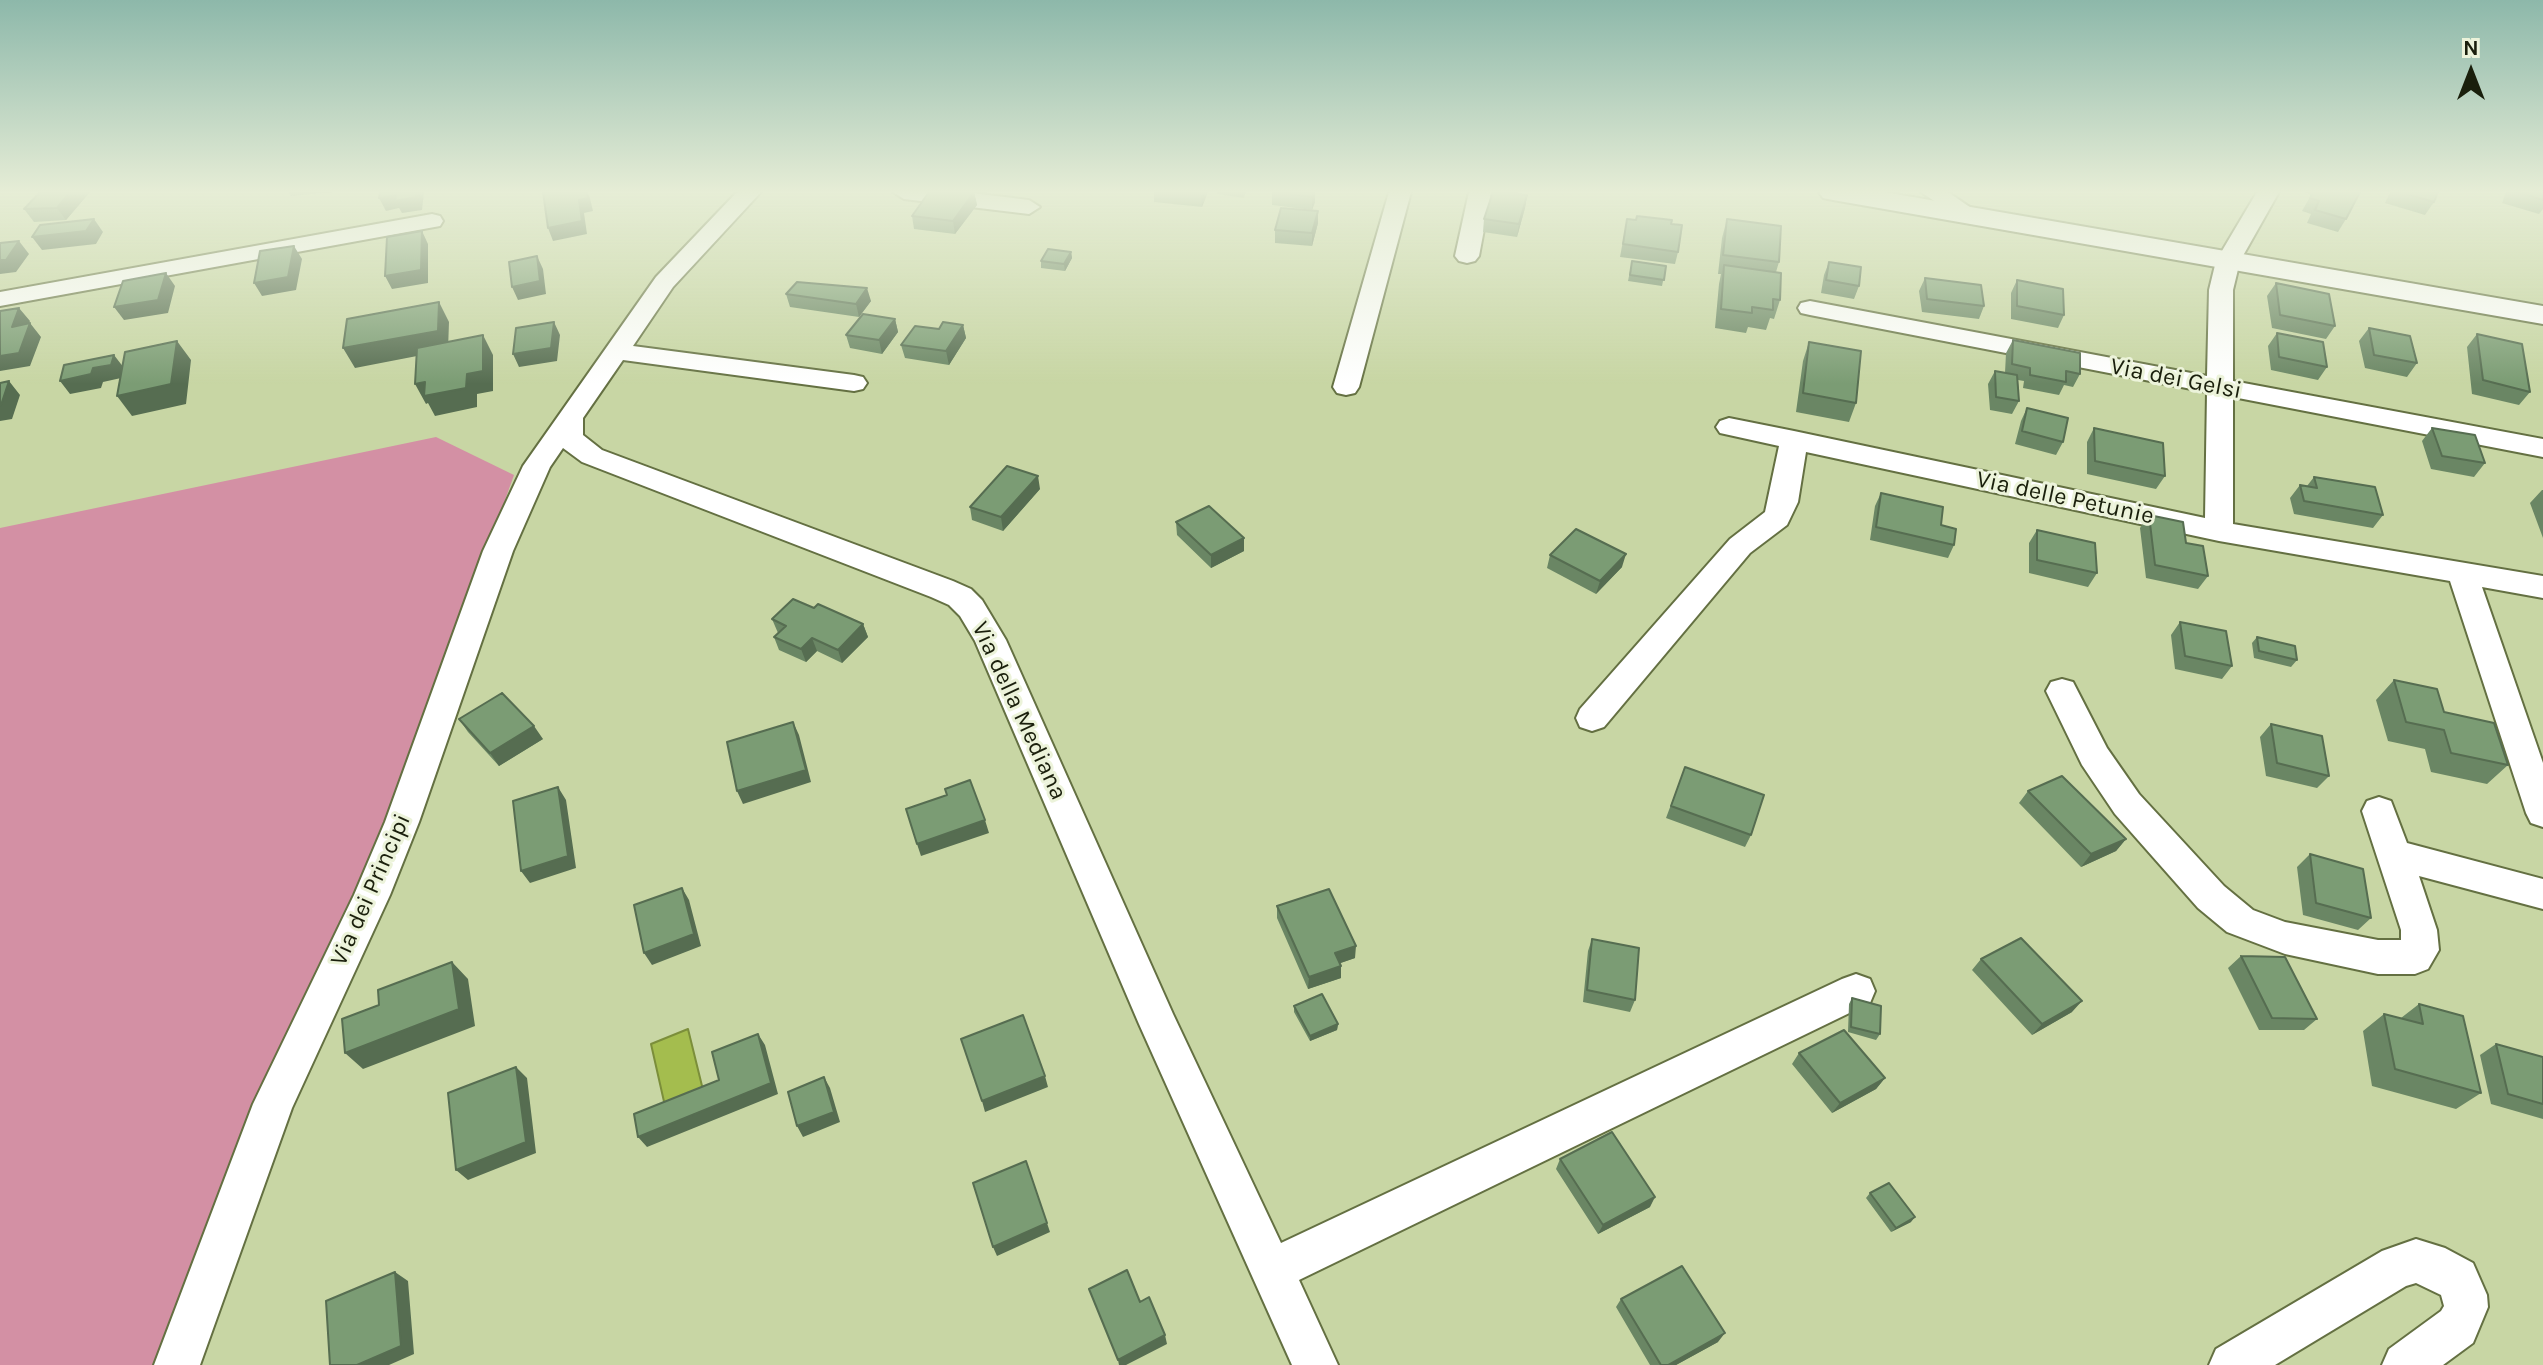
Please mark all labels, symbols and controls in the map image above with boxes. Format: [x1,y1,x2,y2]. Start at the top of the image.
north arrow [2431,32,2511,112]
text: N [2463,35,2479,61]
street label: Via dei Gelsi [2108,352,2244,406]
street label: Via delle Petunie [1974,465,2156,531]
street label: Via della Mediana [965,617,1073,805]
street label: Via dei Principi [325,810,417,970]

